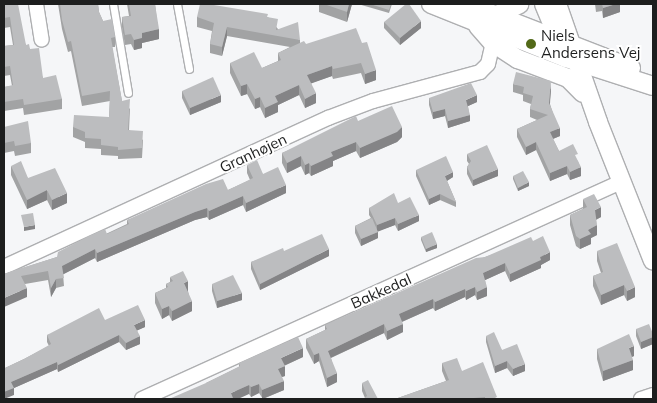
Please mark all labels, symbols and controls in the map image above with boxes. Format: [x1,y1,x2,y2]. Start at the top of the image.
place label: Niels Andersens Vej [541,26,640,61]
marker: Niels Andersens Vej [525,38,537,50]
street label: Granhøjen [217,130,289,176]
street label: Bakkedal [348,270,414,312]

